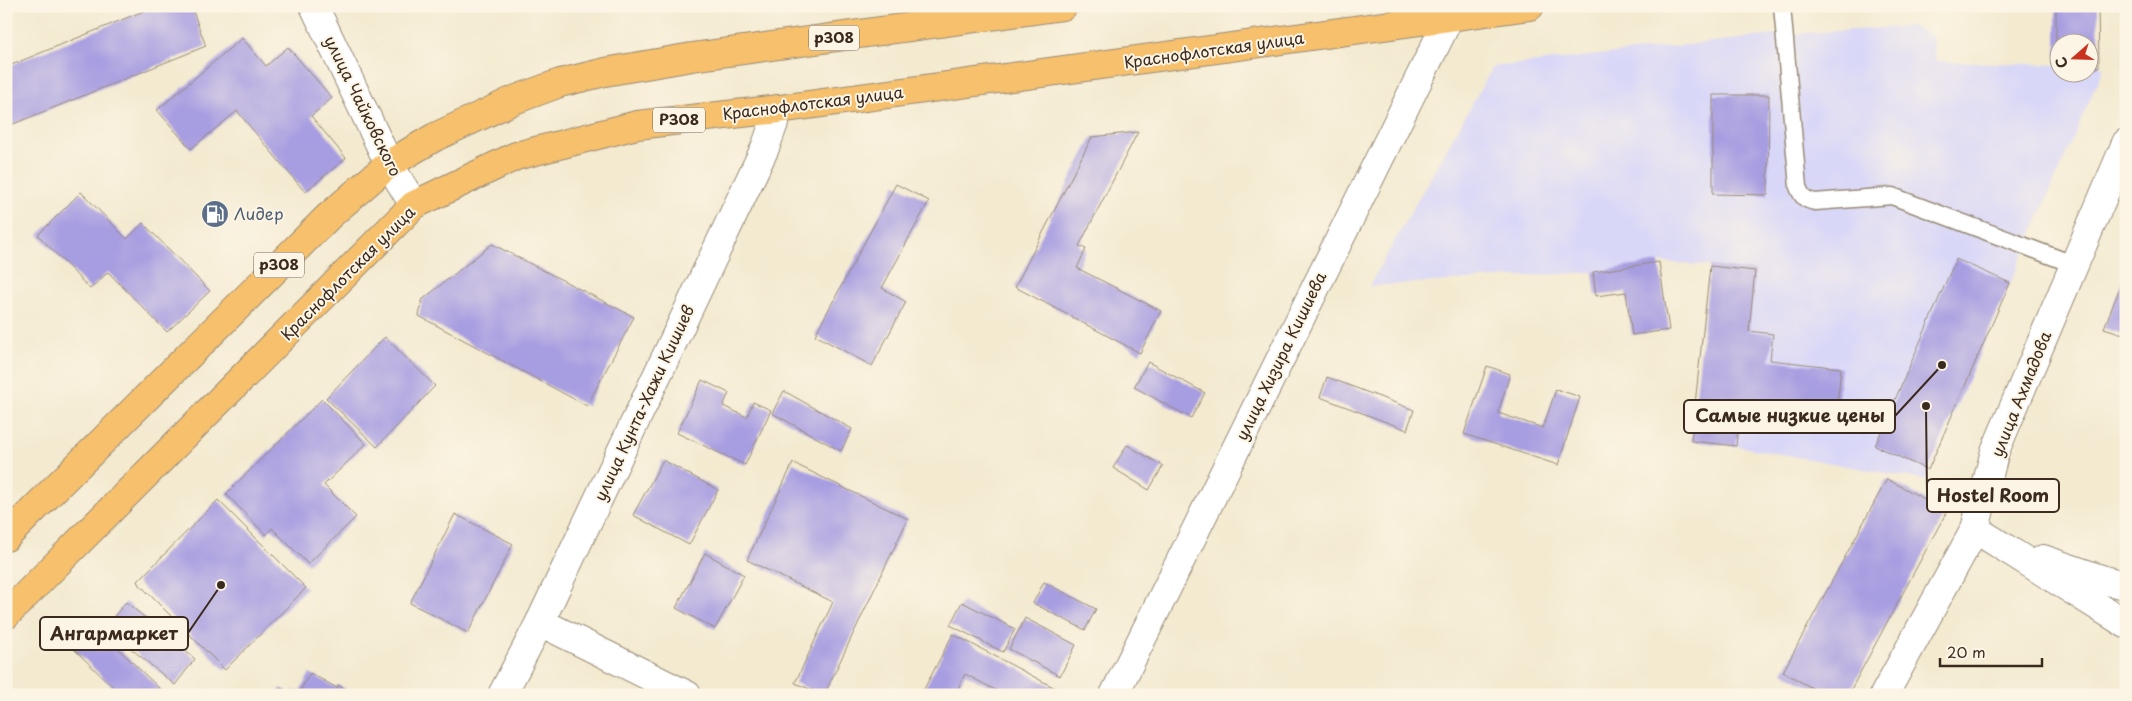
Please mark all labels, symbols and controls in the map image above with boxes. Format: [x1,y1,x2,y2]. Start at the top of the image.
street label: Краснофлотская улица [1122,24,1305,74]
road number: p308 [809,26,859,50]
street label: улица Чайковского [319,31,408,180]
north arrow [2050,32,2100,82]
text: С [2050,54,2073,71]
street label: Краснофлотская улица [721,79,905,125]
road number: P308 [653,108,705,132]
fuel station icon: Лидер [200,199,230,229]
street label: Краснофлотская улица [275,200,420,345]
place label: Лидер [234,201,284,225]
road number: p308 [254,252,304,278]
street label: улица Хизира Кишиева [1229,267,1331,444]
street label: улица Кунта-Хажи Кишиев [587,301,699,505]
street label: улица Ахмадова [1984,327,2056,460]
callout: Самые низкие цены [1684,400,1895,433]
text: Самые низкие цены [1695,401,1885,428]
callout: Hostel Room [1927,479,2059,512]
text: Hostel Room [1937,481,2049,508]
callout: Ангармаркет [40,617,188,650]
text: Ангармаркет [49,619,179,646]
scale bar [1940,636,2042,668]
text: 20 m [1947,640,1986,663]

